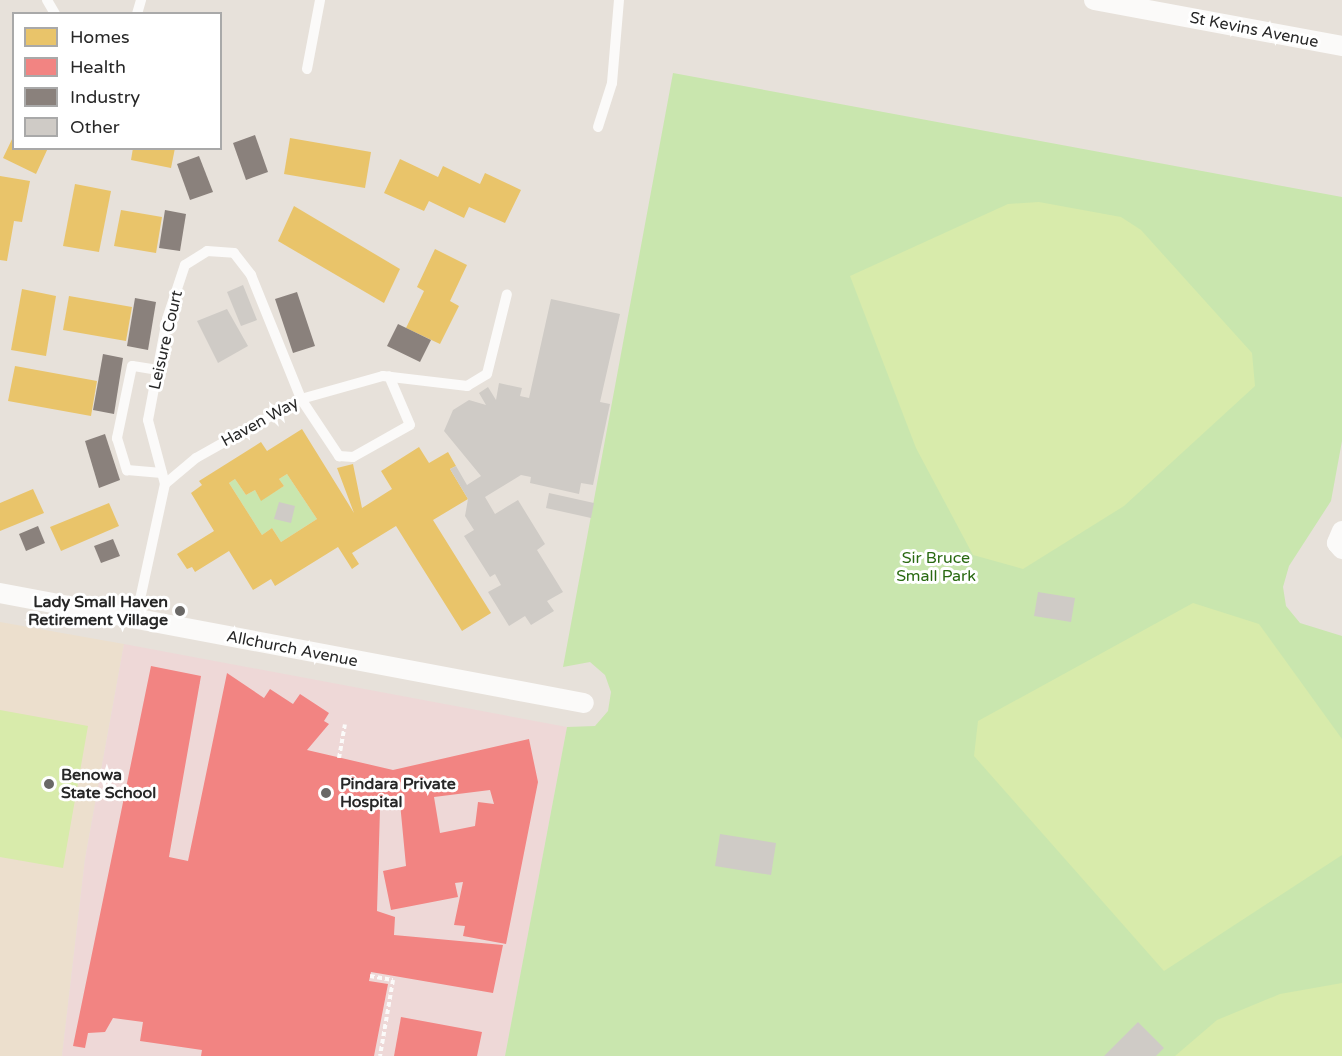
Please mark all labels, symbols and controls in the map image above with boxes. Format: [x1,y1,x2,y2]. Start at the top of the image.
street label: St Kevins Avenue [1188,8,1320,52]
legend [12,12,222,150]
text: Homes [70,26,130,48]
text: Health [70,56,126,78]
text: Industry [70,86,140,108]
text: Other [70,116,120,138]
street label: Leisure Court [145,288,187,392]
street label: Haven Way [218,393,302,451]
park label: Sir Bruce Small Park [896,548,976,586]
place label: Lady Small Haven Retirement Village [28,592,168,630]
marker: Lady Small Haven Retirement Village [173,604,187,618]
street label: Allchurch Avenue [225,627,359,671]
place label: Benowa State School [61,765,156,803]
place label: Pindara Private Hospital [340,774,456,812]
marker: Benowa State School [42,777,56,791]
marker: Pindara Private Hospital [317,784,335,802]

